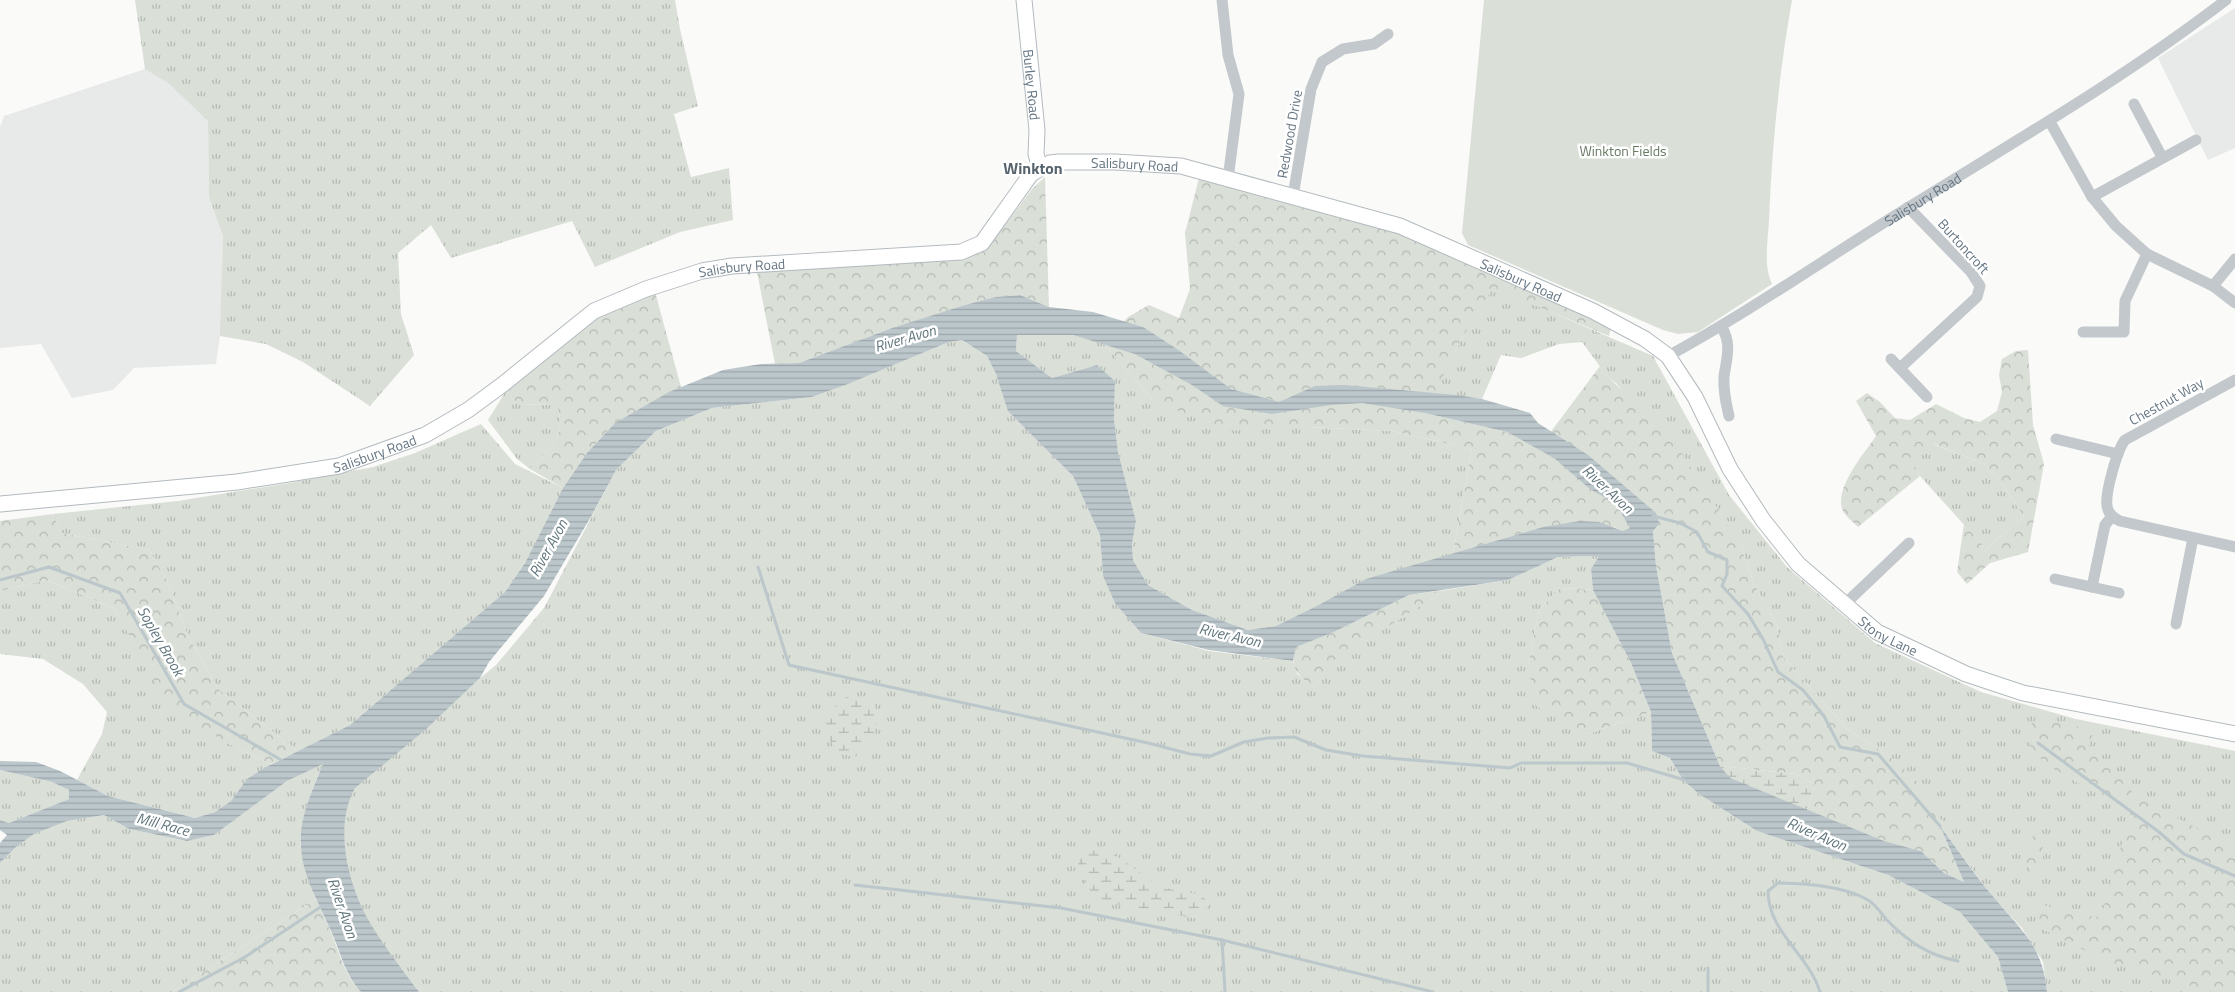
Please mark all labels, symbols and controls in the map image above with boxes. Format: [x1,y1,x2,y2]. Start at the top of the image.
street label: Burley Road [1018,48,1046,121]
street label: Redwood Drive [1271,88,1307,180]
park label: Winkton Fields [1579,140,1667,161]
street label: Salisbury Road [1091,151,1179,176]
district label: Winkton [1003,156,1063,180]
street label: Salisbury Road [1880,167,1965,231]
street label: Burtoncroft [1933,214,1995,279]
street label: Salisbury Road [697,252,786,282]
street label: Salisbury Road [1477,252,1565,307]
water label: River Avon [872,318,939,358]
street label: Chestnut Way [2125,372,2207,430]
street label: Salisbury Road [332,429,419,477]
water label: River Avon [1577,459,1639,519]
water label: River Avon [523,515,573,581]
water label: Sopley Brook [132,602,191,682]
street label: Stony Lane [1854,610,1922,660]
water label: River Avon [1197,617,1264,653]
water label: Mill Race [134,806,193,842]
water label: River Avon [1784,811,1851,857]
water label: River Avon [322,875,364,942]

